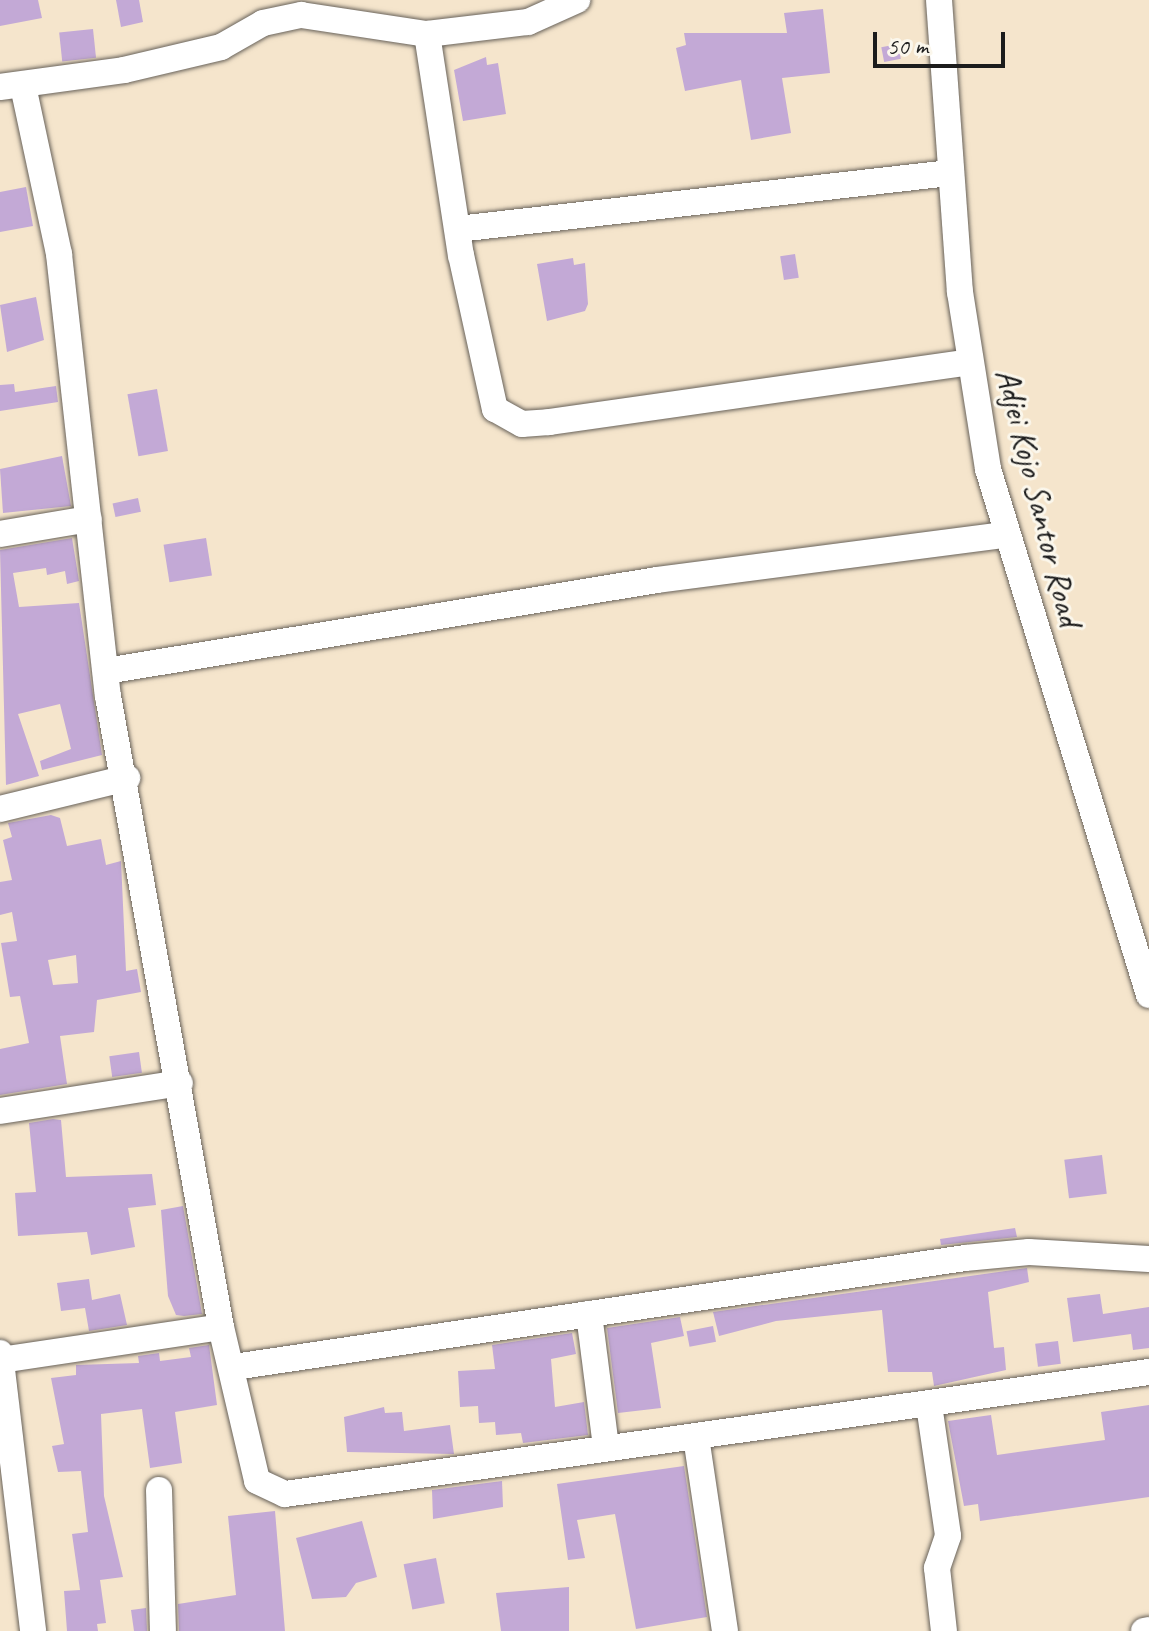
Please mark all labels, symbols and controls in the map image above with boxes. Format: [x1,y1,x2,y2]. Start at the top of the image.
scale bar [877,16,1009,66]
text: 50 m [887,31,928,61]
street label: Adjei Kojo Santor Road [987,364,1091,630]

